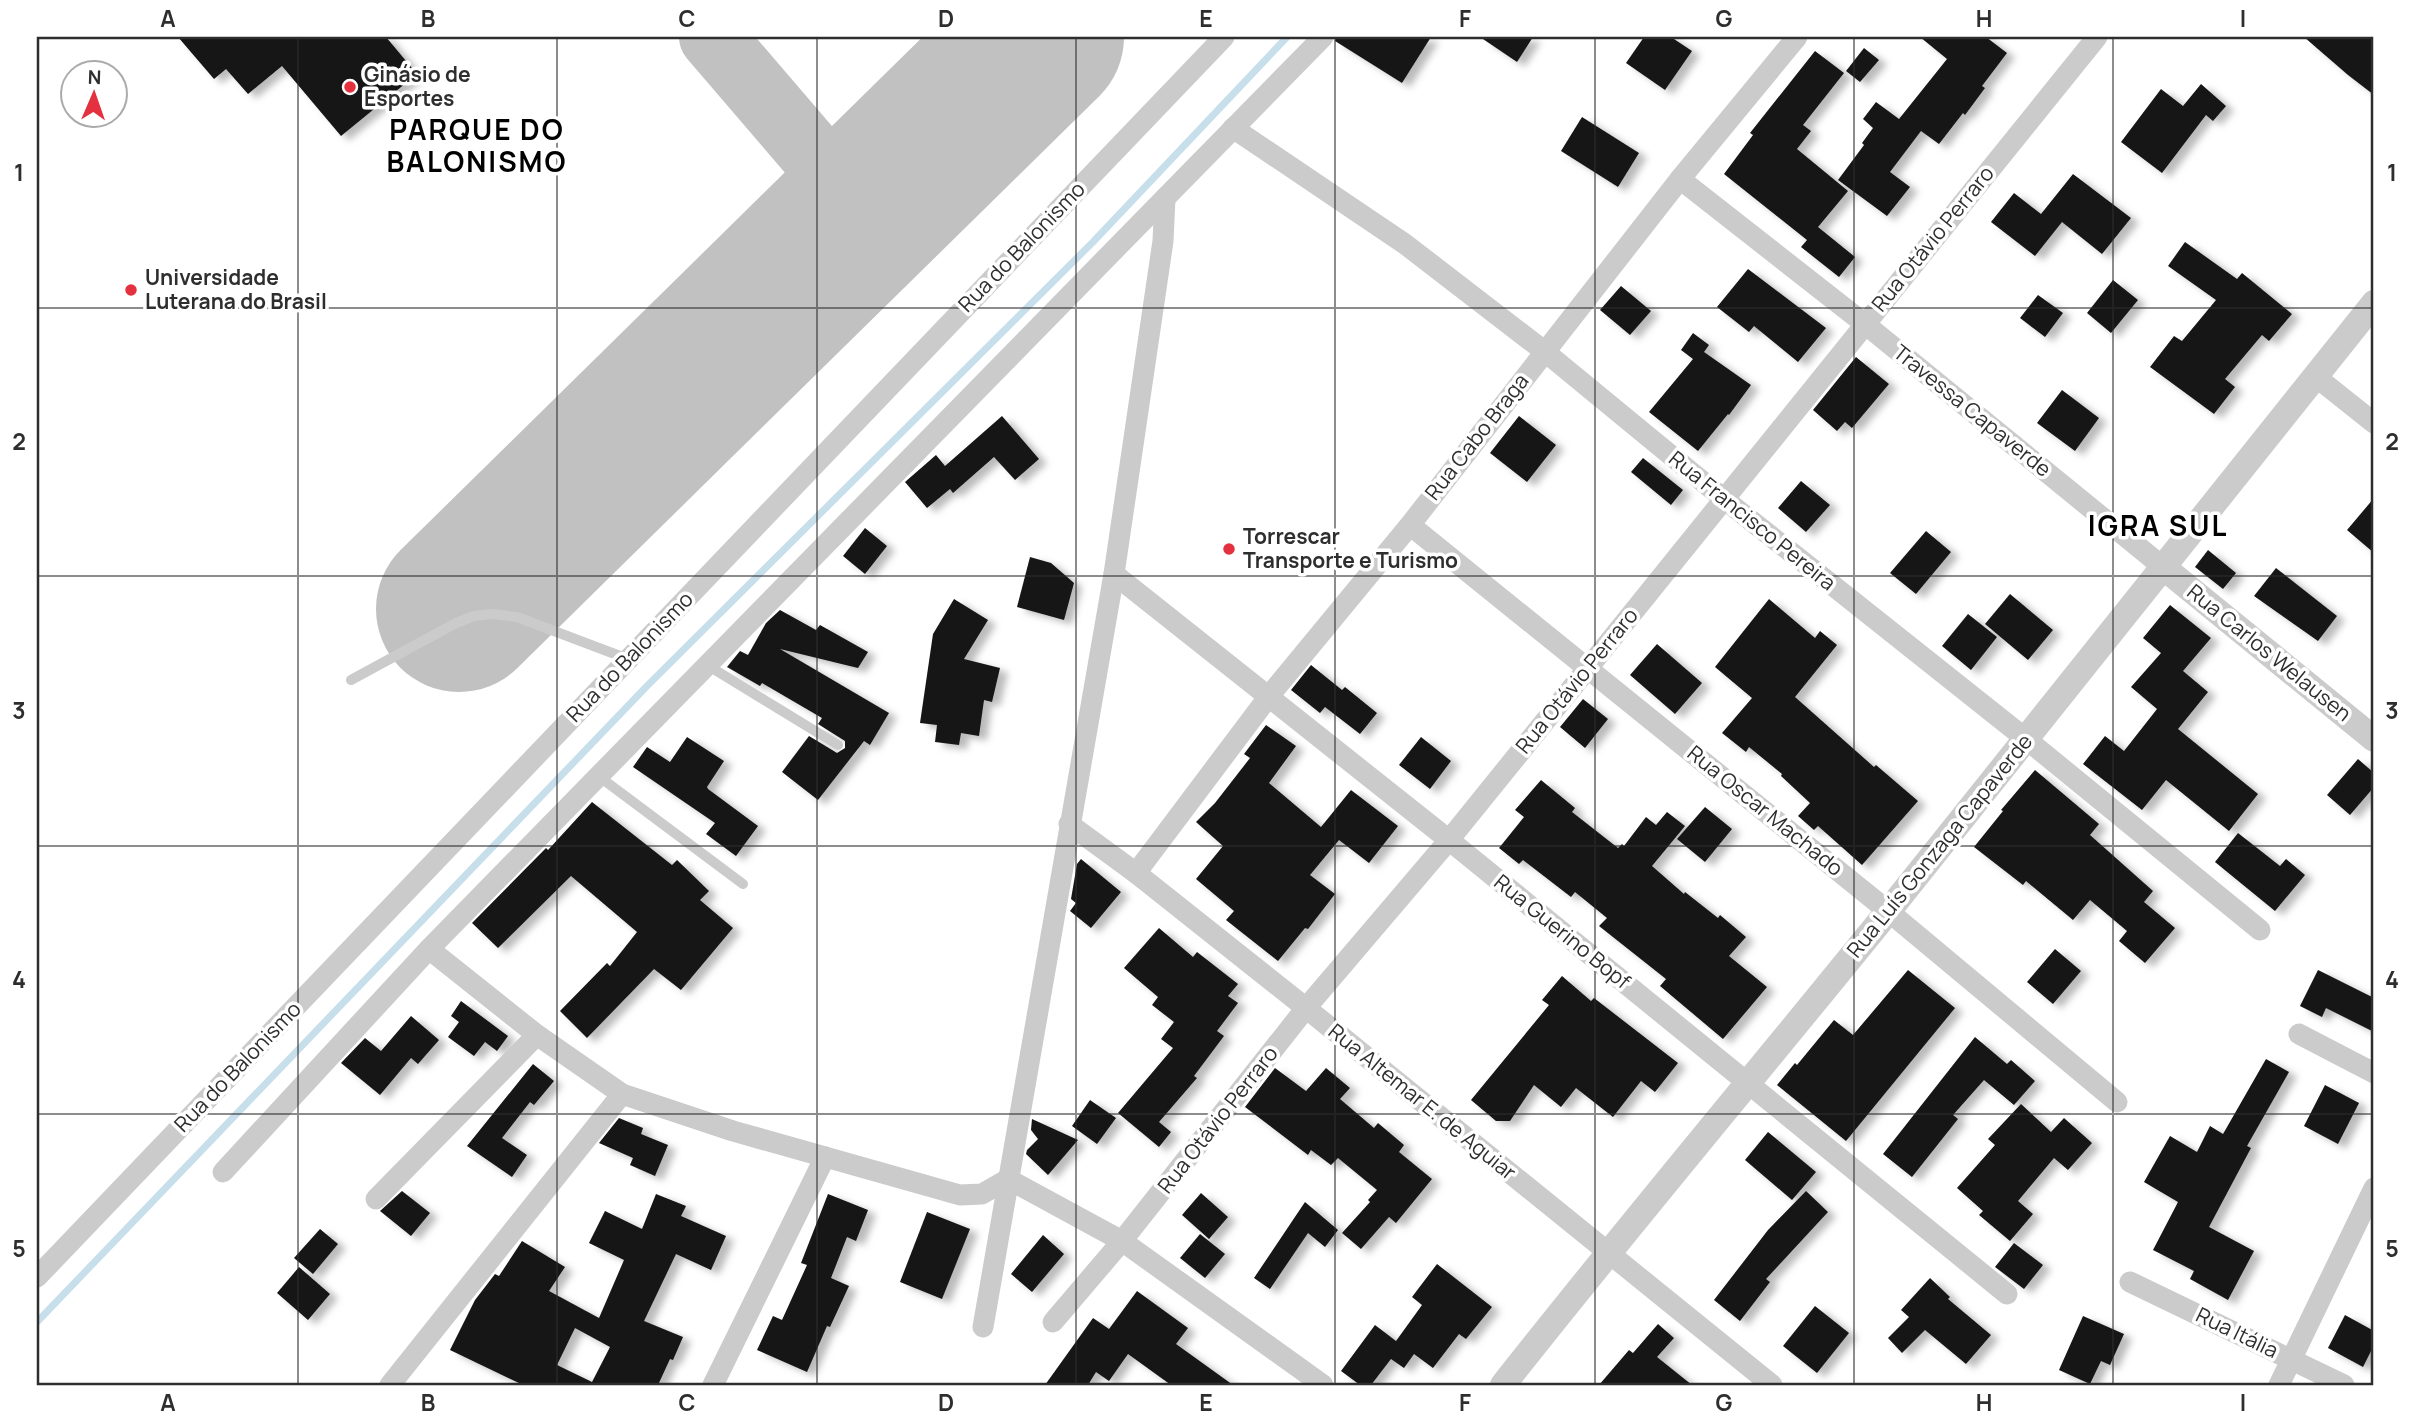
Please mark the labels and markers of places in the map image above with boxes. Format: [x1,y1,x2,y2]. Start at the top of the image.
place label: Ginásio de Esportes [364,60,471,112]
marker: Ginásio de Esportes [342,79,358,95]
place label: Universidade Luterana do Brasil [145,263,327,315]
marker: Universidade Luterana do Brasil [123,282,139,298]
place label: Torrescar Transporte e Turismo [1243,522,1458,574]
marker: Torrescar Transporte e Turismo [1221,541,1237,557]

